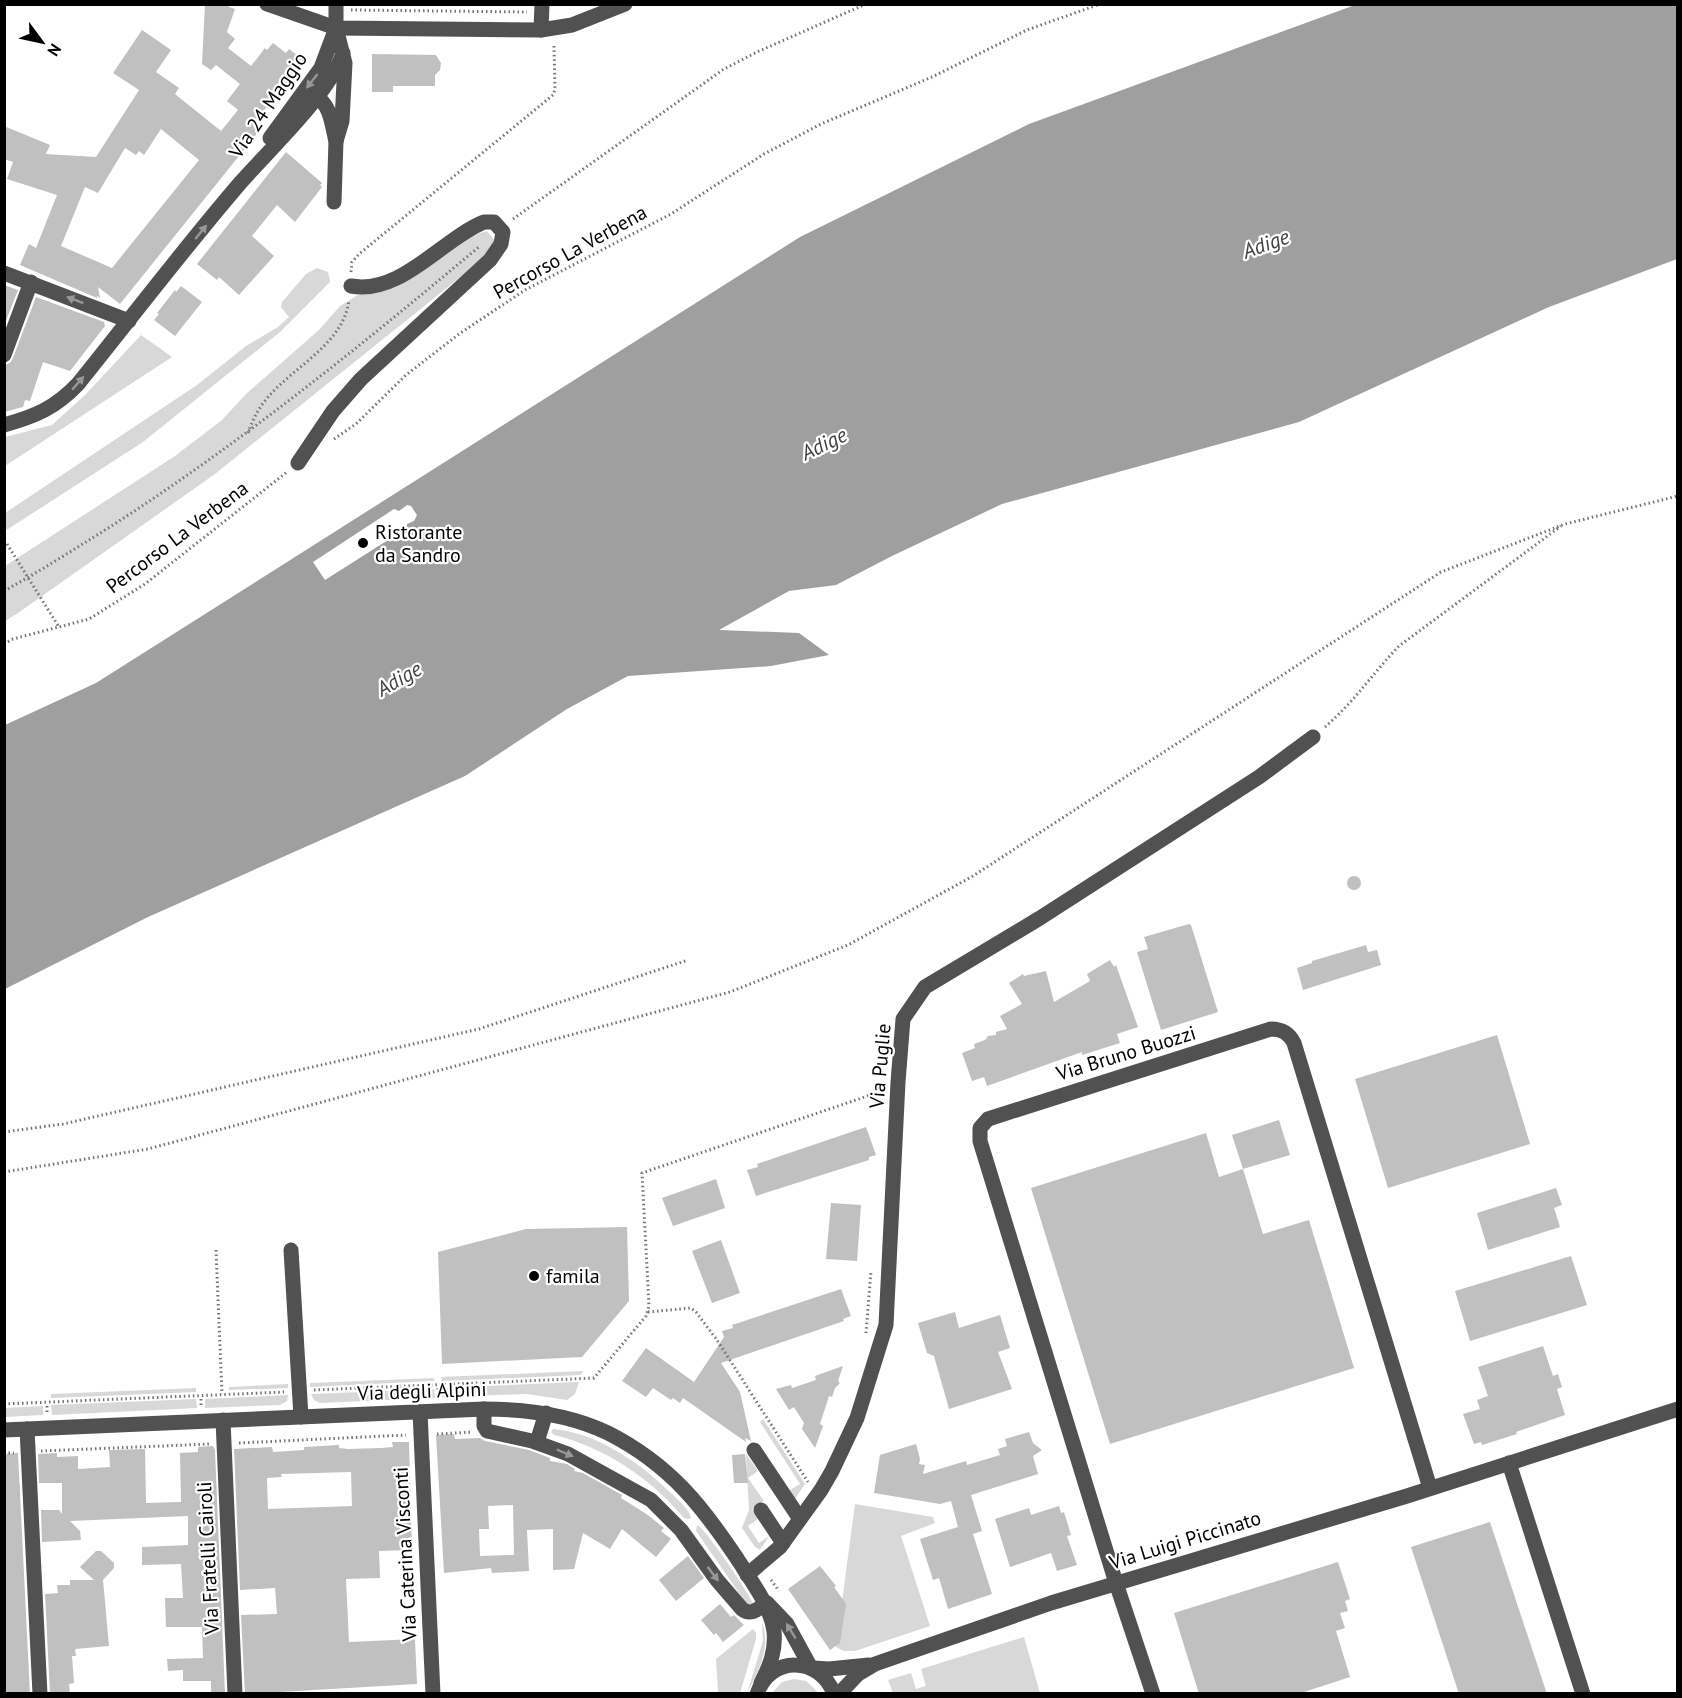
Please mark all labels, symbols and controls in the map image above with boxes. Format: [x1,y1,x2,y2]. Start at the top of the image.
north arrow [12,12,72,72]
text: N [43,40,66,60]
street label: Via 24 Maggio [222,47,313,164]
one-way arrow [305,73,318,89]
street label: Percorso La Verbena [489,199,651,305]
water label: Adige [1238,223,1293,265]
one-way arrow [194,224,207,240]
one-way arrow [65,294,83,304]
one-way arrow [71,375,84,391]
water label: Adige [795,421,852,467]
street label: Percorso La Verbena [101,475,253,599]
place label: Ristorante da Sandro [375,519,462,568]
marker: Ristorante da Sandro [356,536,370,550]
water label: Adige [370,655,427,703]
street label: Via Bruno Buozzi [1052,1019,1199,1087]
street label: Via Puglie [863,1022,897,1111]
place label: famila [546,1263,600,1289]
marker: famila [527,1269,541,1283]
street label: Via degli Alpini [356,1376,487,1406]
one-way arrow [556,1449,574,1459]
street label: Via Caterina Visconti [387,1466,423,1643]
street label: Via Fratelli Cairoli [191,1481,225,1636]
street label: Via Luigi Piccinato [1105,1505,1264,1576]
one-way arrow [707,1566,719,1582]
one-way arrow [785,1623,796,1639]

